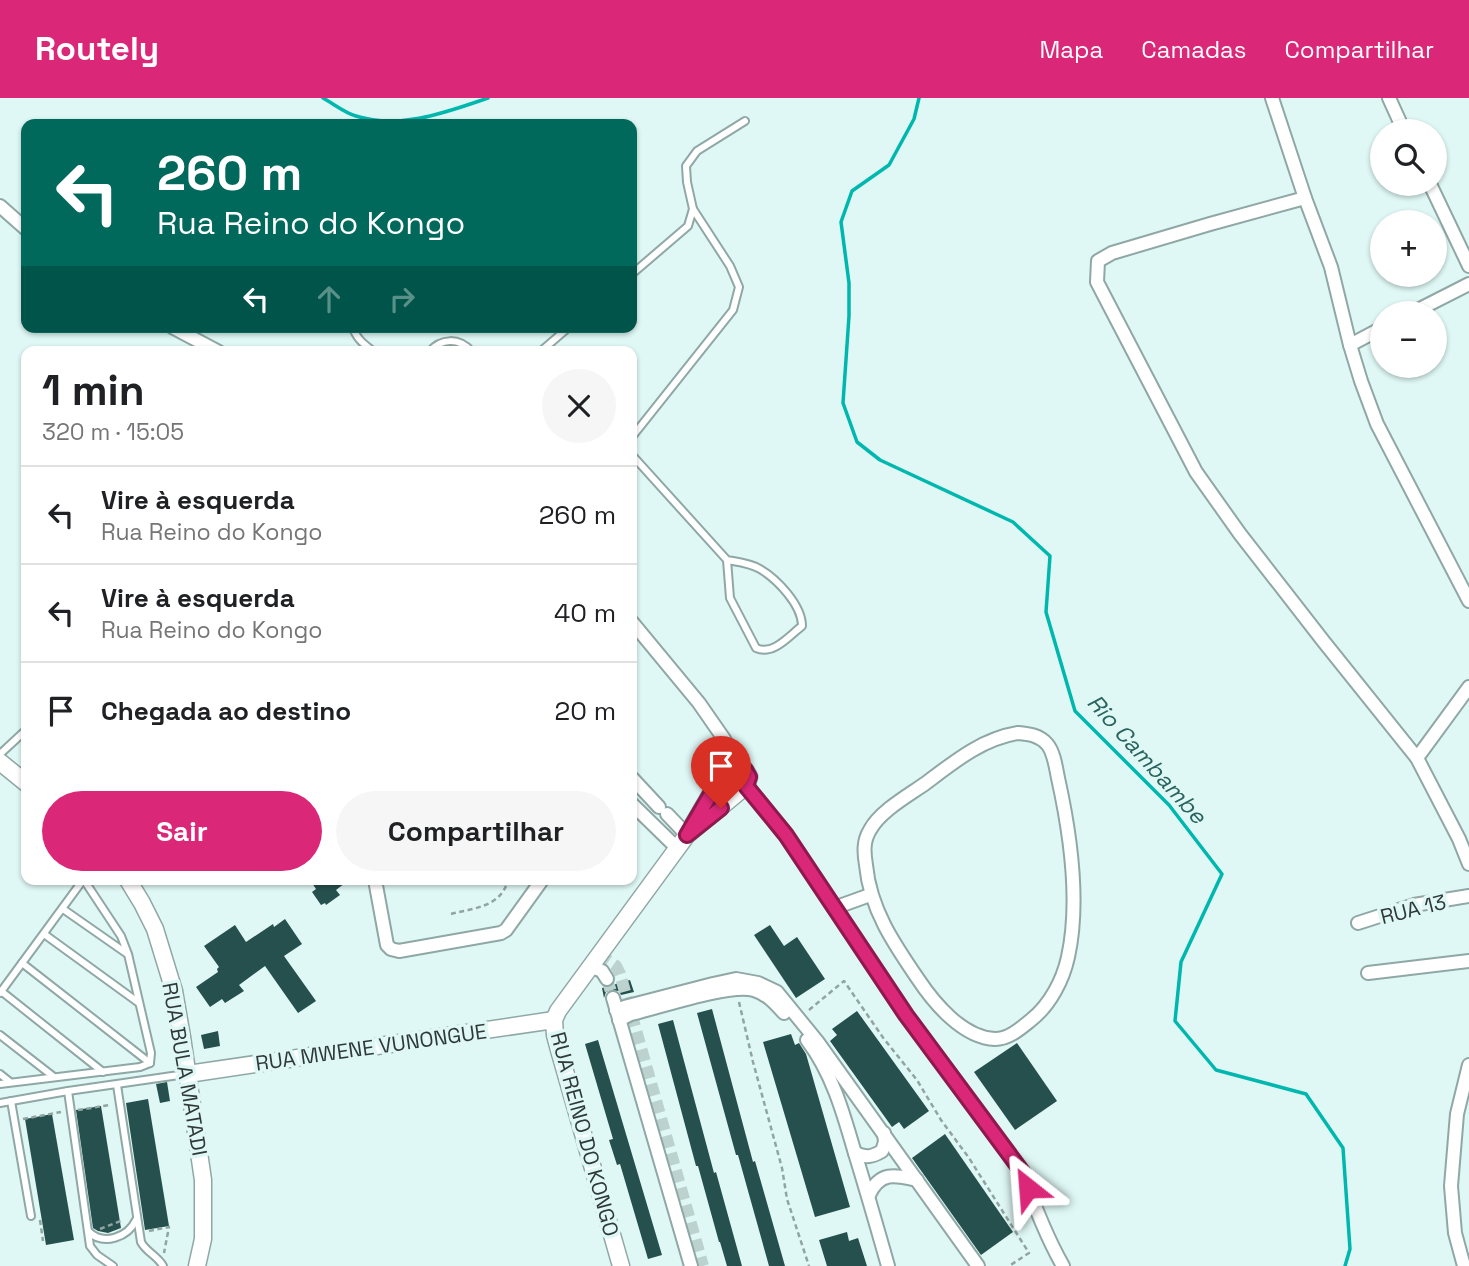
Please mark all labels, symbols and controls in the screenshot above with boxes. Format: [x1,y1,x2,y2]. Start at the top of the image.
text: Routely [35,28,159,70]
text: Mapa [1039,34,1103,65]
text: Camadas [1141,34,1246,65]
text: Compartilhar [1284,34,1434,65]
map controls [1370,119,1447,378]
button: search [1370,119,1447,196]
text: 260 m [157,142,302,204]
icon: left [42,147,133,238]
text: Rua Reino do Kongo [157,203,465,243]
button: + [1370,210,1447,287]
icon: left [237,280,275,318]
icon: ahead [310,280,348,318]
icon: right [383,280,421,318]
button: − [1370,301,1447,378]
text: 1 min [42,364,145,417]
button: close [542,369,616,443]
text: 320 m · 15:05 [42,417,184,447]
text: Vire à esquerda [101,483,295,517]
icon: left [42,496,80,534]
text: 260 m [539,498,616,532]
text: Rua Reino do Kongo [101,517,323,547]
text: Vire à esquerda [101,581,295,615]
icon: left [42,594,80,632]
text: 40 m [554,596,616,630]
text: Rua Reino do Kongo [101,615,323,645]
water label: Rio Cambambe [1081,688,1214,831]
icon: arrive [42,692,80,730]
text: Chegada ao destino [101,694,351,728]
text: 20 m [555,694,616,728]
pin [691,736,751,808]
icon: arrive [702,747,740,785]
button: Sair [42,791,322,871]
button: Compartilhar [336,791,616,871]
street label: RUA 13 [1377,888,1449,930]
street label: RUA BULA MATADI [156,980,214,1158]
street label: RUA MWENE VUNONGUE [254,1017,488,1077]
street label: RUA REINO DO KONGO [545,1029,625,1239]
position arrow [991,1151,1065,1225]

